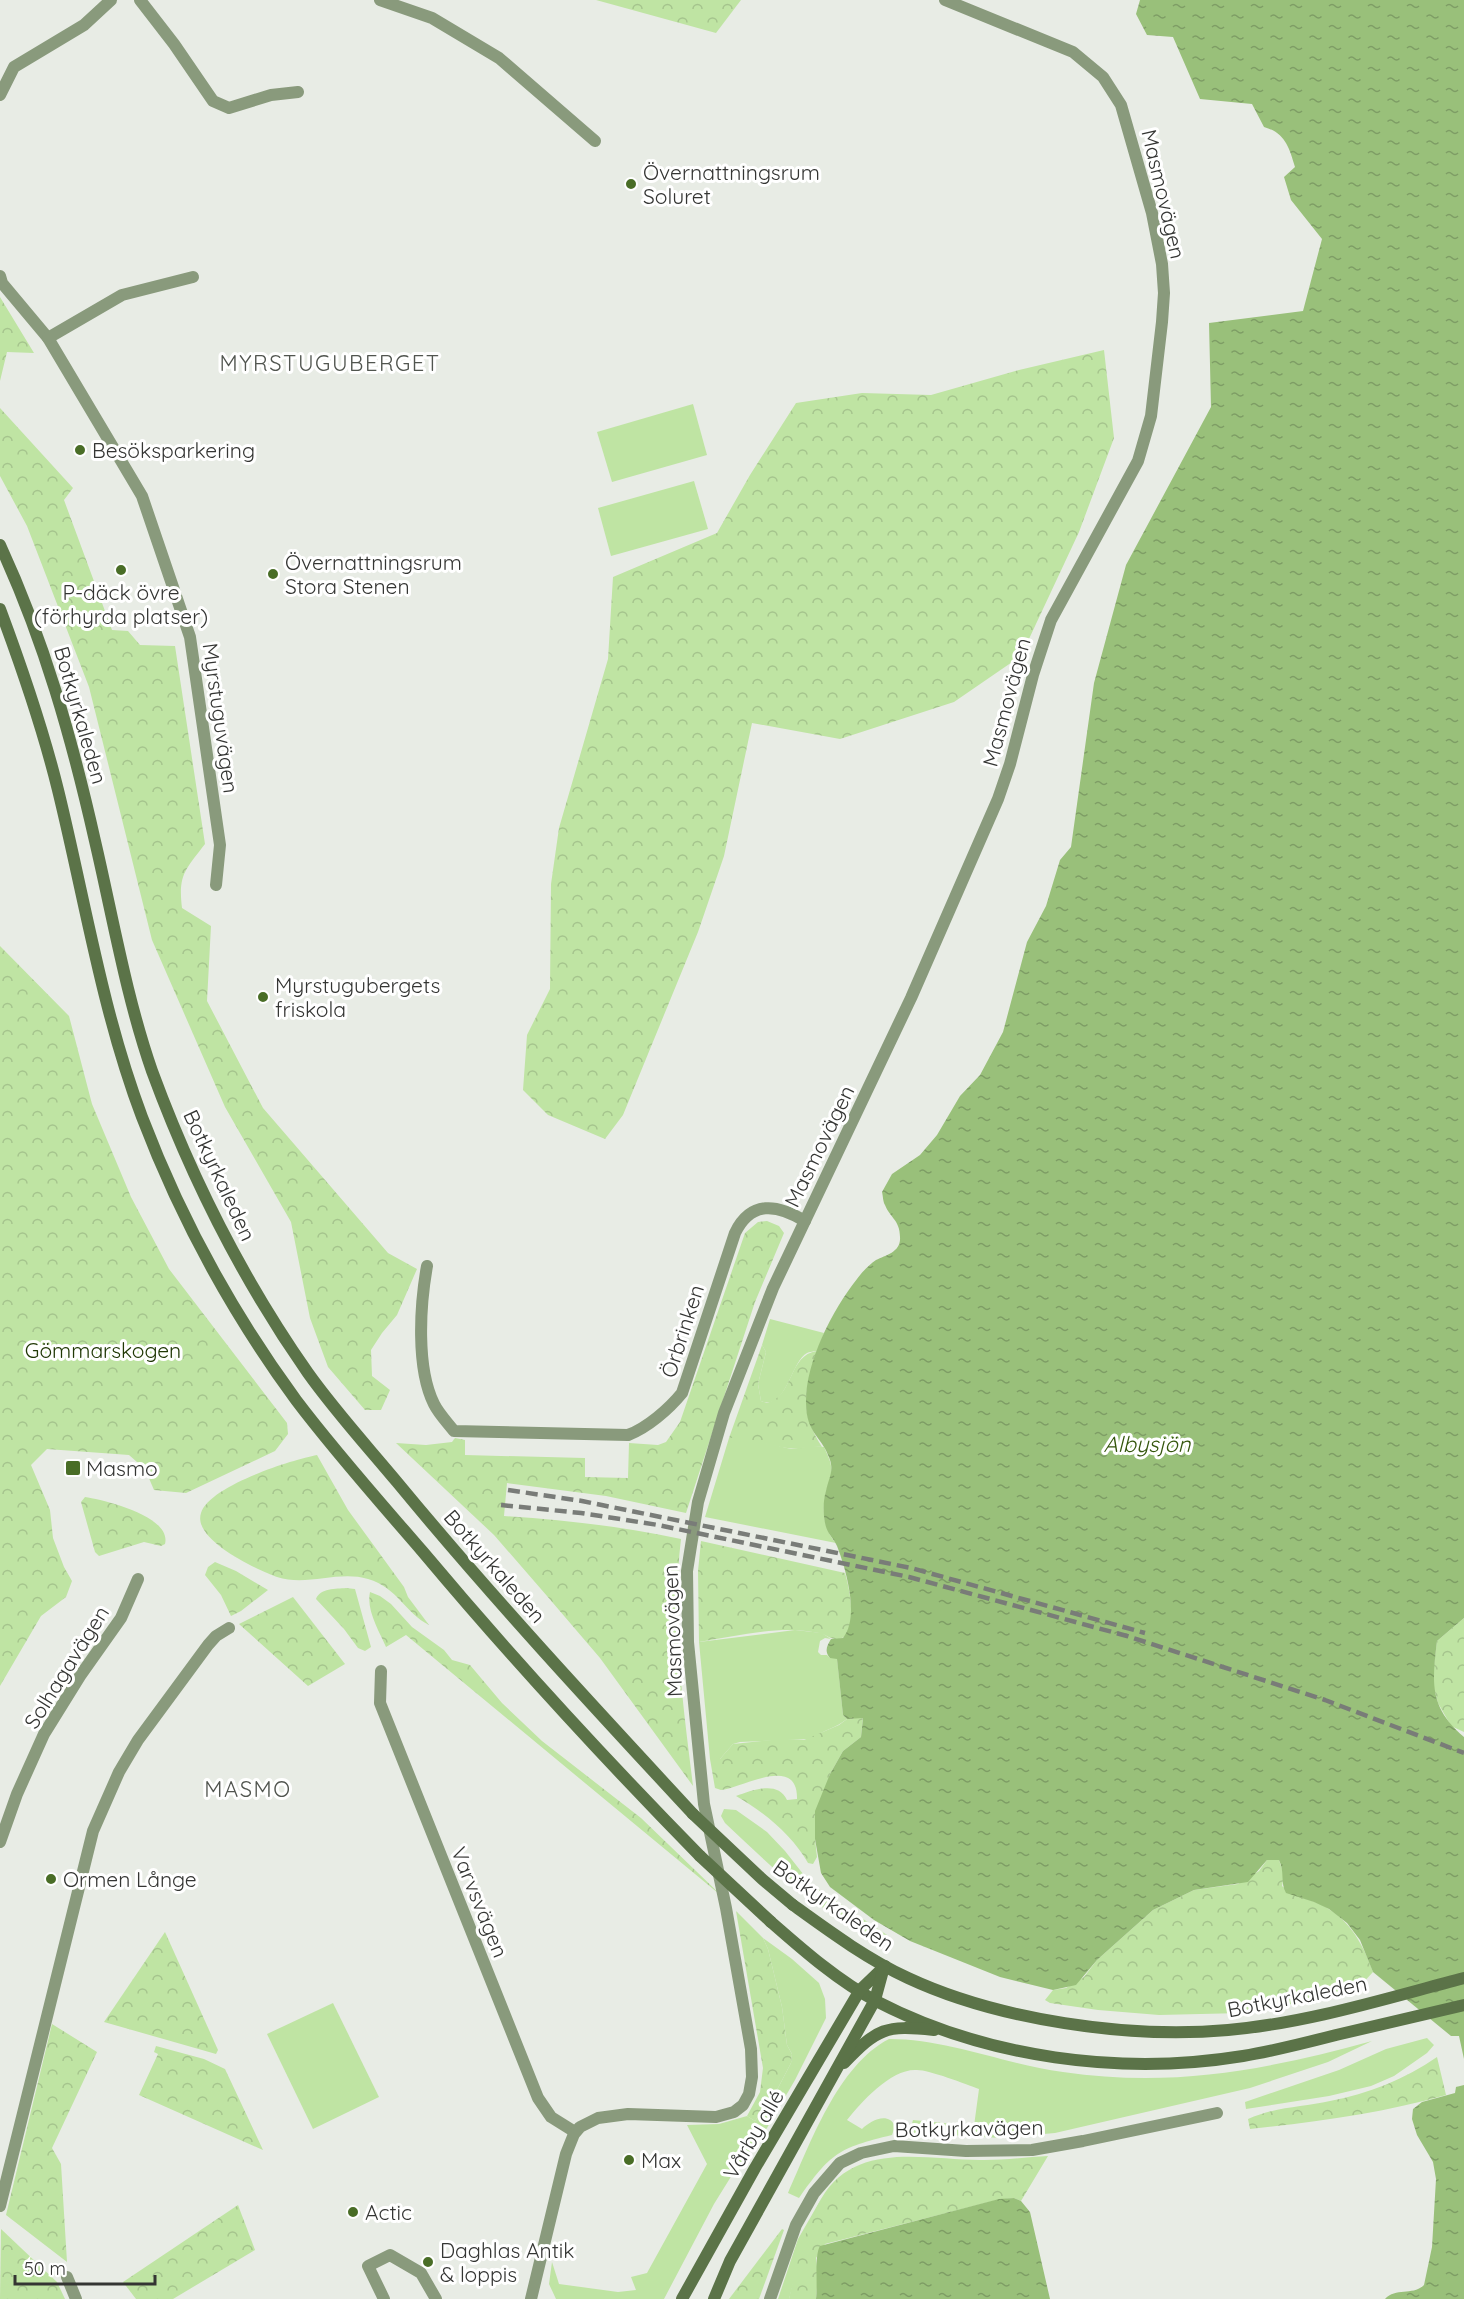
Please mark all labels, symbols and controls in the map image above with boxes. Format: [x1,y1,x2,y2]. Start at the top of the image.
street label: Masmovägen [1136,127,1192,261]
place label: Övernattningsrum Soluret [643,159,820,209]
marker: Övernattningsrum Soluret [624,177,638,191]
district label: MYRSTUGUBERGET [220,349,440,377]
place label: Besöksparkering [92,437,255,463]
marker: Besöksparkering [73,443,87,457]
place label: Övernattningsrum Stora Stenen [285,549,462,599]
marker: P-däck övre (förhyrda platser) [114,563,128,577]
marker: Övernattningsrum Stora Stenen [266,567,280,581]
place label: P-däck övre (förhyrda platser) [34,579,208,629]
street label: Masmovägen [976,635,1036,769]
street label: Myrstuguvägen [198,641,244,795]
street label: Botkyrkaleden [49,643,113,787]
place label: Myrstugubergets friskola [275,972,440,1022]
marker: Myrstugubergets friskola [256,990,270,1004]
street label: Masmovägen [778,1081,860,1211]
street label: Botkyrkaleden [178,1105,262,1245]
street label: Örbrinken [655,1281,709,1381]
park label: Gömmarskogen [25,1337,181,1363]
water label: Albysjön [1103,1430,1192,1458]
place label: Masmo [86,1455,158,1481]
marker: Masmo [64,1459,82,1477]
street label: Botkyrkaleden [439,1504,551,1628]
street label: Masmovägen [657,1565,687,1697]
street label: Solhagavägen [18,1601,114,1733]
district label: MASMO [204,1775,292,1803]
street label: Varvsvägen [446,1843,514,1961]
street label: Botkyrkaleden [768,1854,900,1956]
place label: Ormen Långe [63,1866,197,1892]
marker: Ormen Långe [44,1872,58,1886]
street label: Botkyrkaleden [1225,1970,1369,2022]
street label: Vårby allé [717,2085,789,2183]
street label: Botkyrkavägen [894,2114,1044,2142]
place label: Max [641,2147,681,2173]
marker: Max [622,2153,636,2167]
place label: Actic [365,2199,412,2225]
marker: Actic [346,2205,360,2219]
place label: Daghlas Antik & loppis [440,2237,575,2287]
scale bar [15,2248,154,2286]
marker: Daghlas Antik & loppis [421,2255,435,2269]
text: 50 m [24,2257,66,2280]

